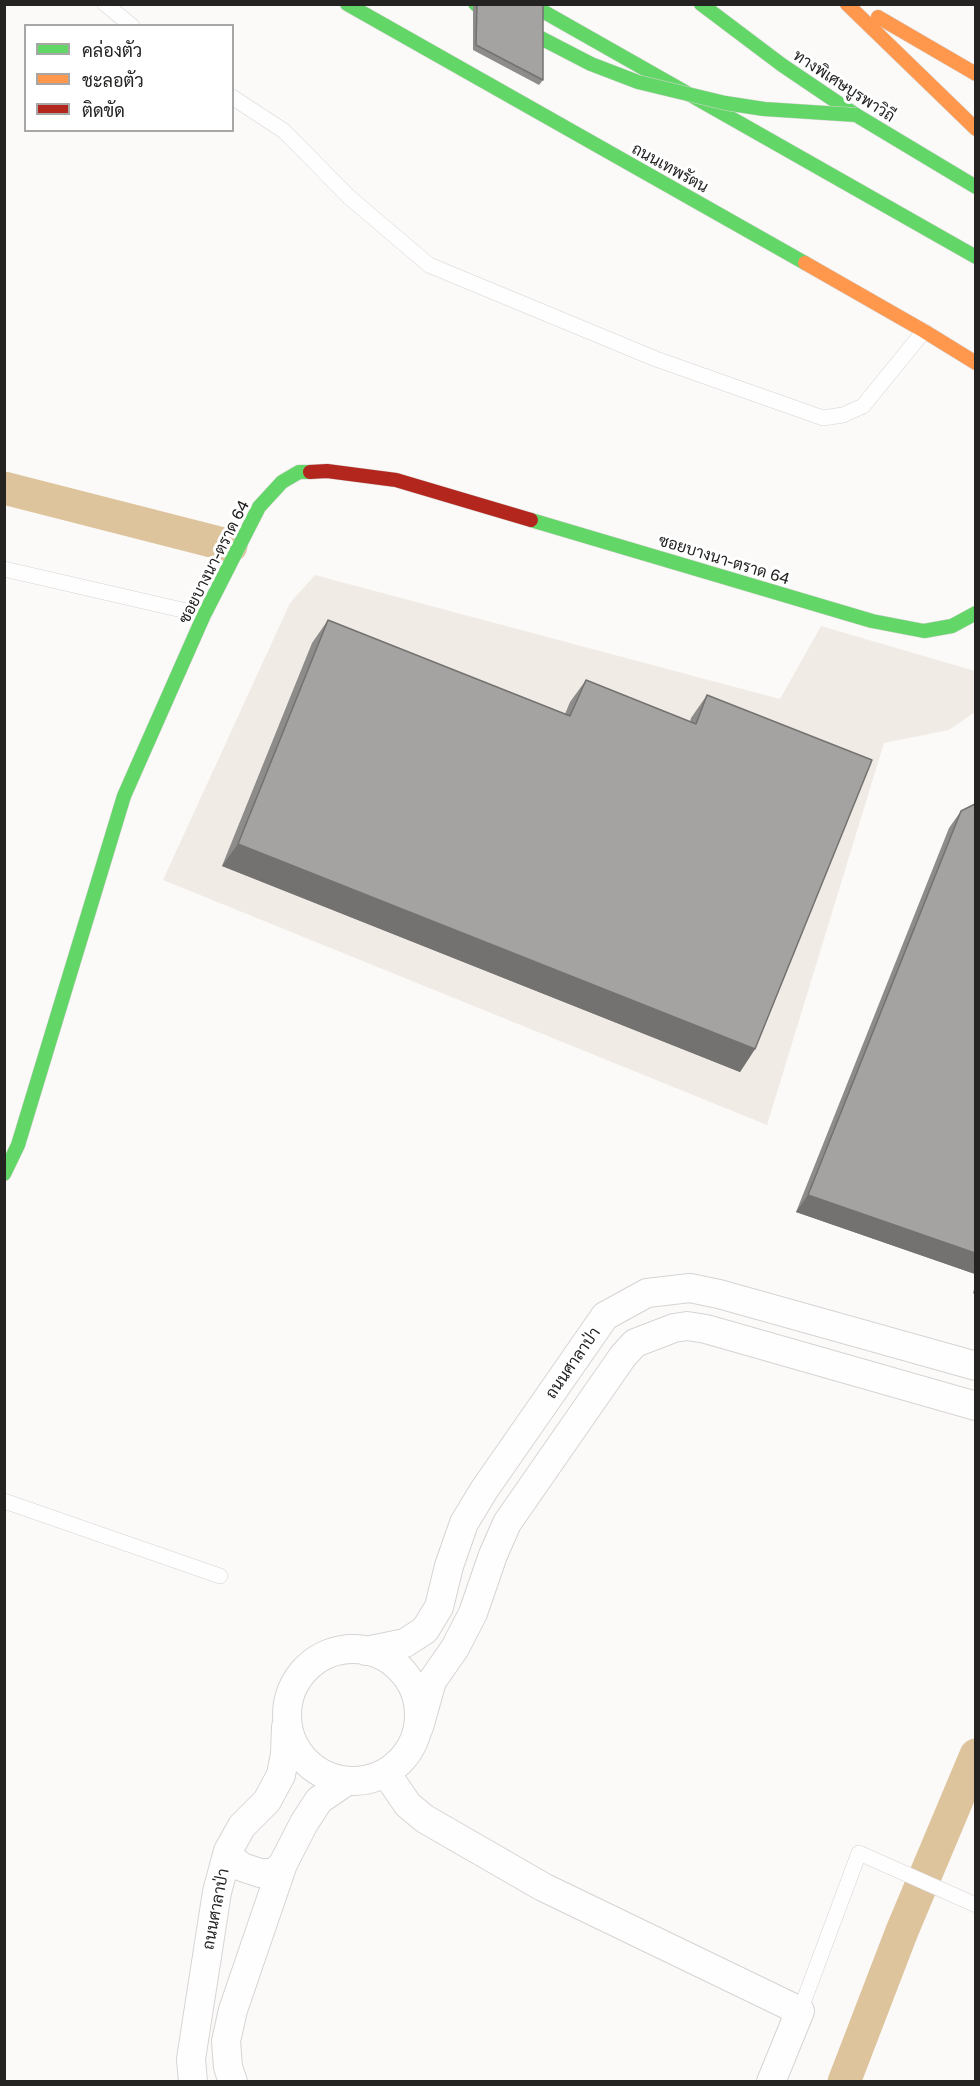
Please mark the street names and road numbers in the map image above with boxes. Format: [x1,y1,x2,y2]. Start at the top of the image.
street label: ทางพิเศษบูรพาวิถี [790,46,898,126]
street label: ถนนเทพรัตน [628,139,712,197]
street label: ซอยบางนา-ตราด 64 [175,497,253,627]
street label: ซอยบางนา-ตราด 64 [656,531,792,589]
street label: ถนนศาลาป่า [542,1324,604,1402]
street label: ถนนศาลาป่า [199,1867,233,1951]

